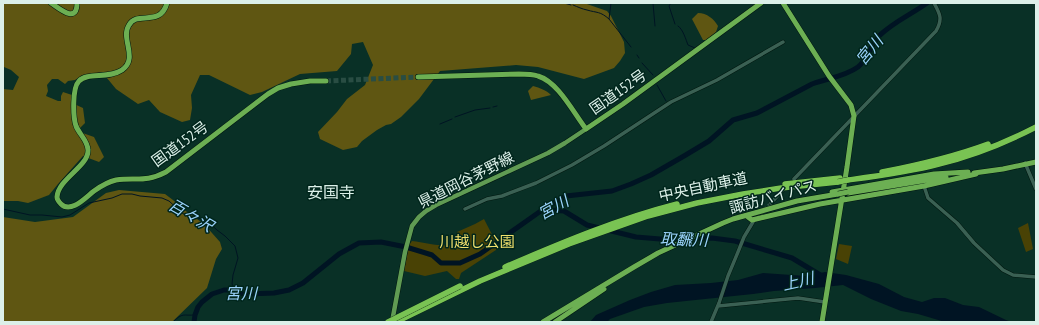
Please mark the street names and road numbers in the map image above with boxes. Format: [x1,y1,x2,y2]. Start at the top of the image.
street label: 国道152号 [586,65,650,118]
street label: 国道152号 [148,117,212,170]
street label: 県道岡谷茅野線 [415,147,517,212]
street label: 中央自動車道 [657,168,749,205]
street label: 諏訪バイパス [727,176,819,217]

